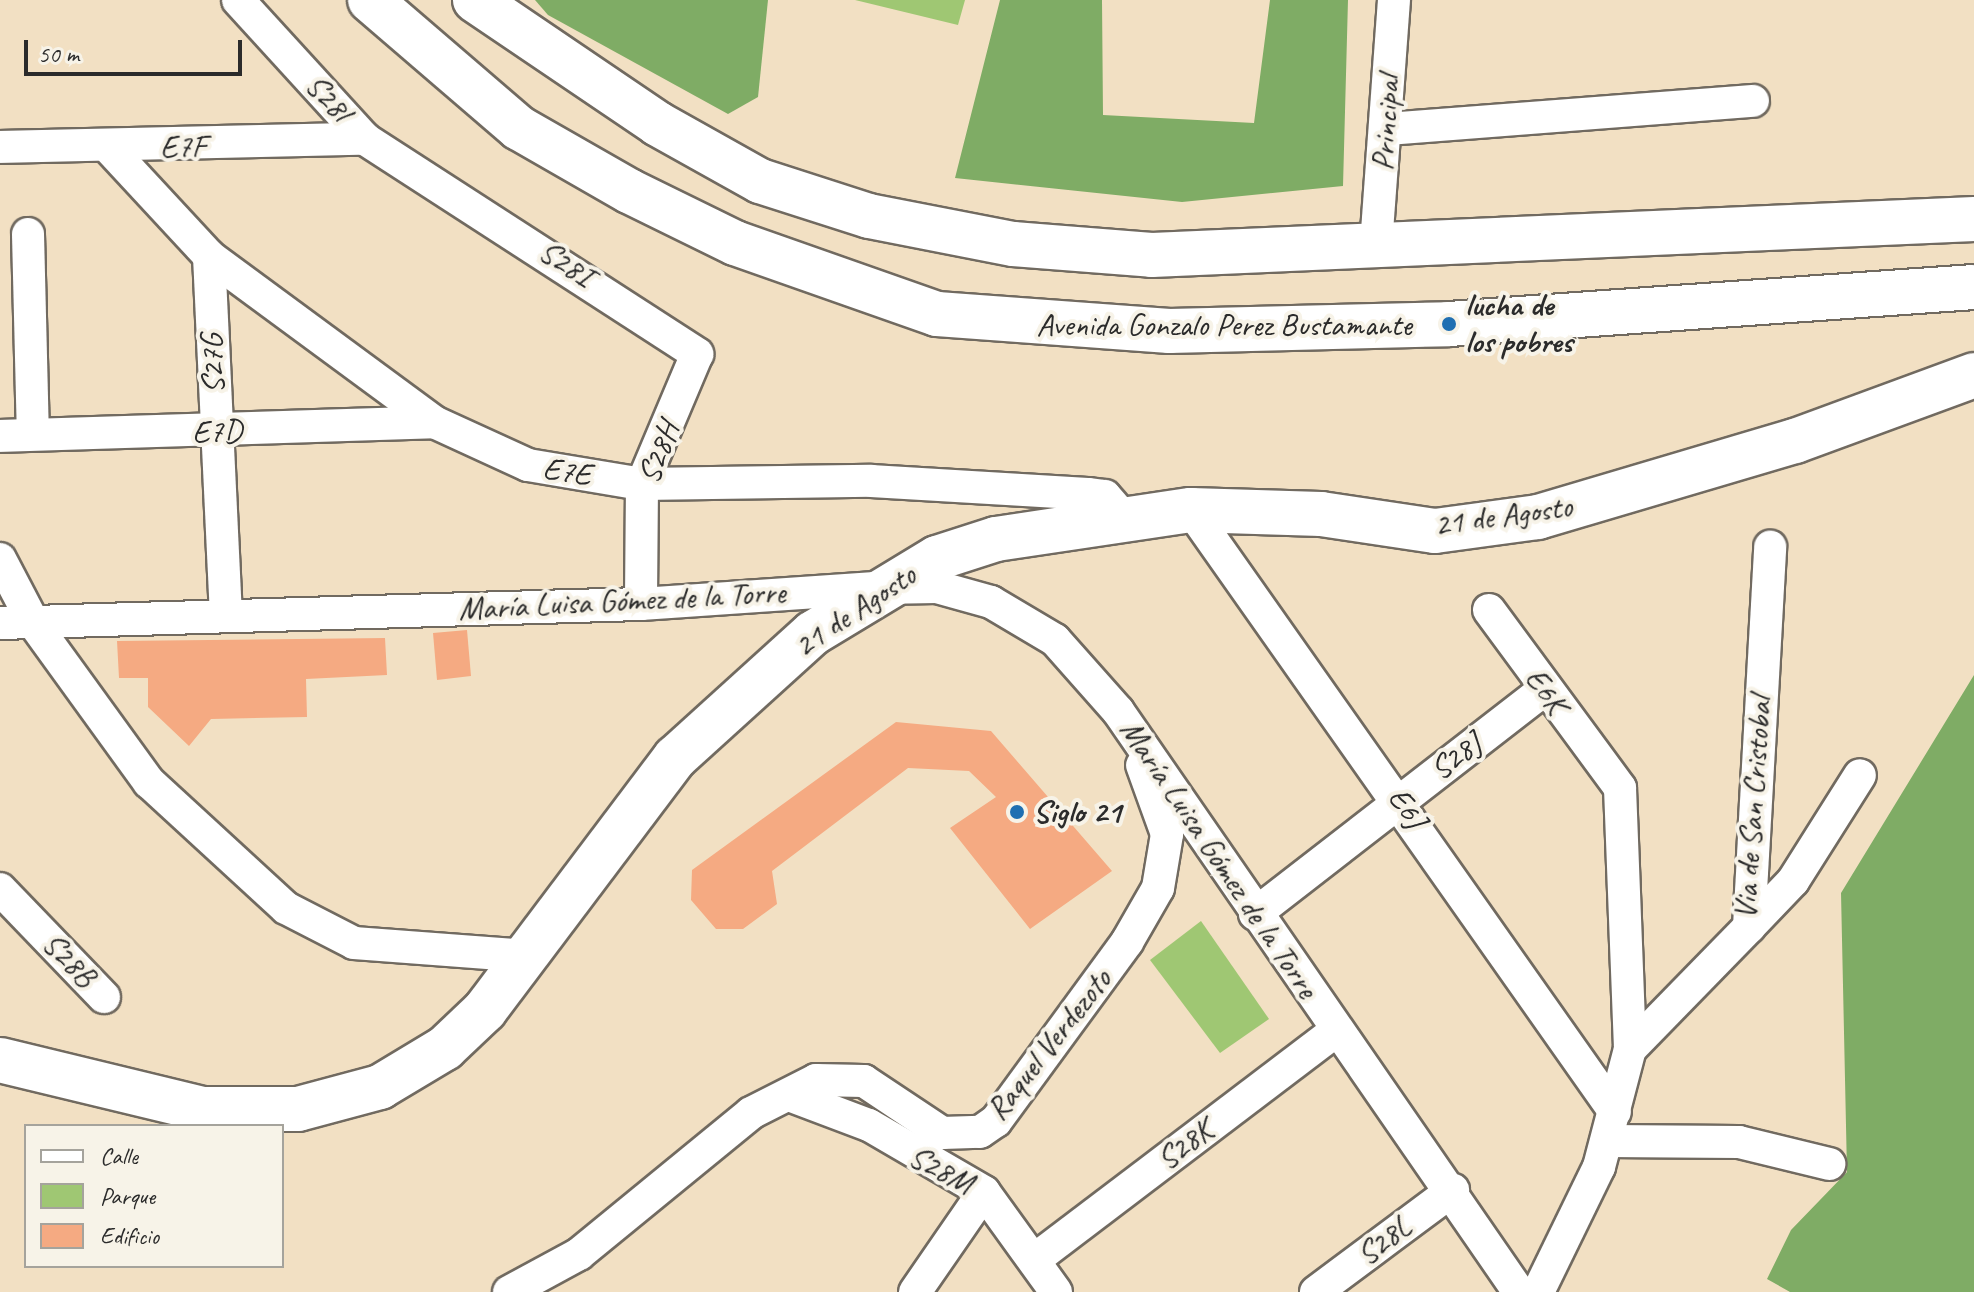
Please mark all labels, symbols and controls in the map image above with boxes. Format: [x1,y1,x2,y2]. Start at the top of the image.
scale bar [28,24,246,74]
text: 50 m [38,39,79,69]
street label: S28l [297,67,359,129]
street label: Principal [1364,74,1408,172]
street label: E7F [159,127,207,167]
street label: S28I [532,232,600,296]
place label: lucha de los pobres [1465,287,1573,362]
street label: Avenida Gonzalo Perez Bustamante [1038,306,1410,344]
marker: lucha de los pobres [1440,315,1458,333]
street label: S27G [193,333,233,395]
street label: E7D [191,412,243,452]
street label: S28H [630,417,688,489]
street label: E7E [540,449,594,495]
street label: 21 de Agosto [1432,487,1574,545]
street label: 21 de Agosto [787,556,923,666]
street label: María Luisa Gómez de la Torre [458,573,786,629]
street label: E6K [1517,661,1575,721]
street label: Via de San Cristobal [1726,696,1780,920]
street label: María Luisa Gómez de la Torre [1112,713,1326,1005]
street label: S28J [1423,725,1489,789]
street label: E6J [1379,780,1435,836]
place label: Siglo 21 [1033,793,1121,831]
marker: Siglo 21 [1008,803,1026,821]
street label: S28B [34,925,104,995]
street label: Raquel Verdezoto [978,962,1120,1128]
street label: S28K [1149,1112,1221,1178]
legend [24,1124,284,1268]
street label: S28M [902,1137,980,1203]
text: Calle [100,1141,138,1171]
text: Parque [100,1181,155,1211]
street label: S28L [1349,1208,1419,1274]
text: Edificio [100,1221,159,1251]

